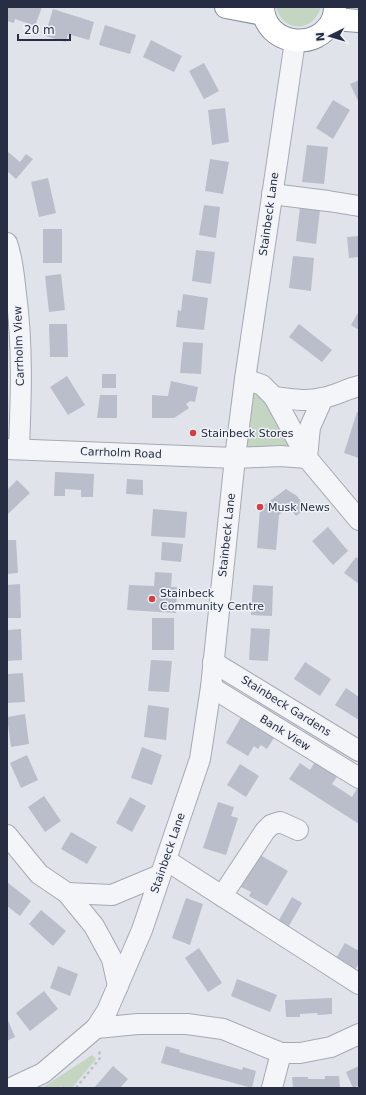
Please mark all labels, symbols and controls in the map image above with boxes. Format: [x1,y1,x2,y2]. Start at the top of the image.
scale bar [18,16,70,42]
north arrow [310,16,350,56]
text: 20 m [24,23,55,37]
text: N [314,32,327,42]
street label: Stainbeck Lane [257,171,281,257]
street label: Carrholm View [11,306,27,386]
place label: Stainbeck Stores [201,427,294,440]
marker: Stainbeck Stores [188,428,198,438]
street label: Carrholm Road [80,445,162,461]
street label: Stainbeck Lane [216,492,238,578]
place label: Musk News [268,501,330,514]
marker: Musk News [255,502,265,512]
place label: Stainbeck Community Centre [160,587,264,613]
marker: Stainbeck Community Centre [147,594,157,604]
street label: Stainbeck Gardens [239,673,334,739]
street label: Bank View [257,712,313,754]
street label: Stainbeck Lane [148,811,188,895]

